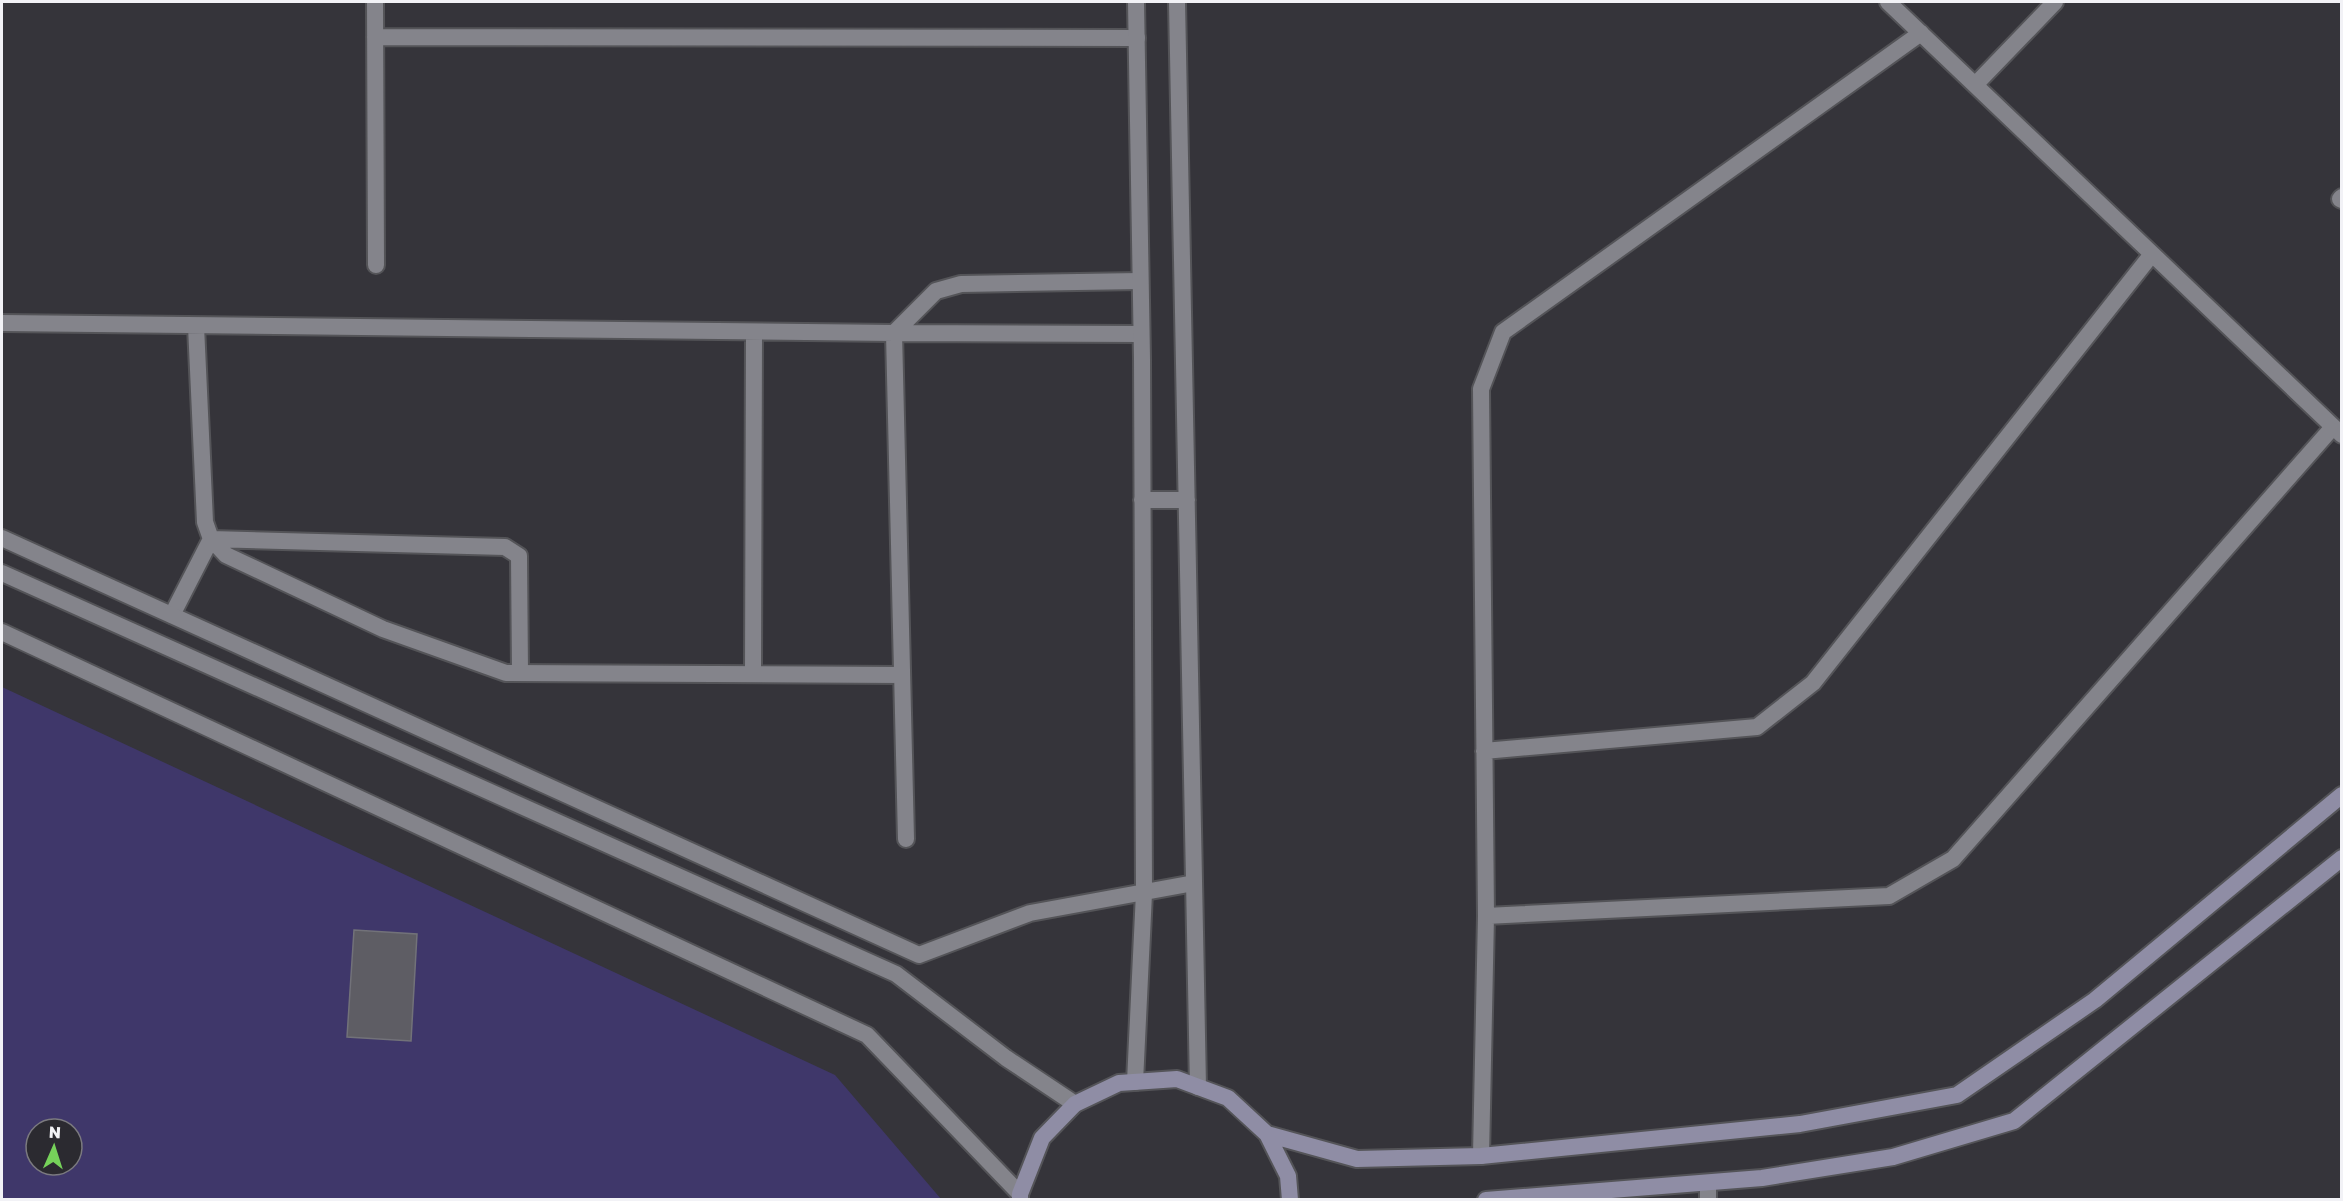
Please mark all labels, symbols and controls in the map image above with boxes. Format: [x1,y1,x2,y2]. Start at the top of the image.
north arrow [24,1117,84,1177]
text: N [48,1122,61,1142]

